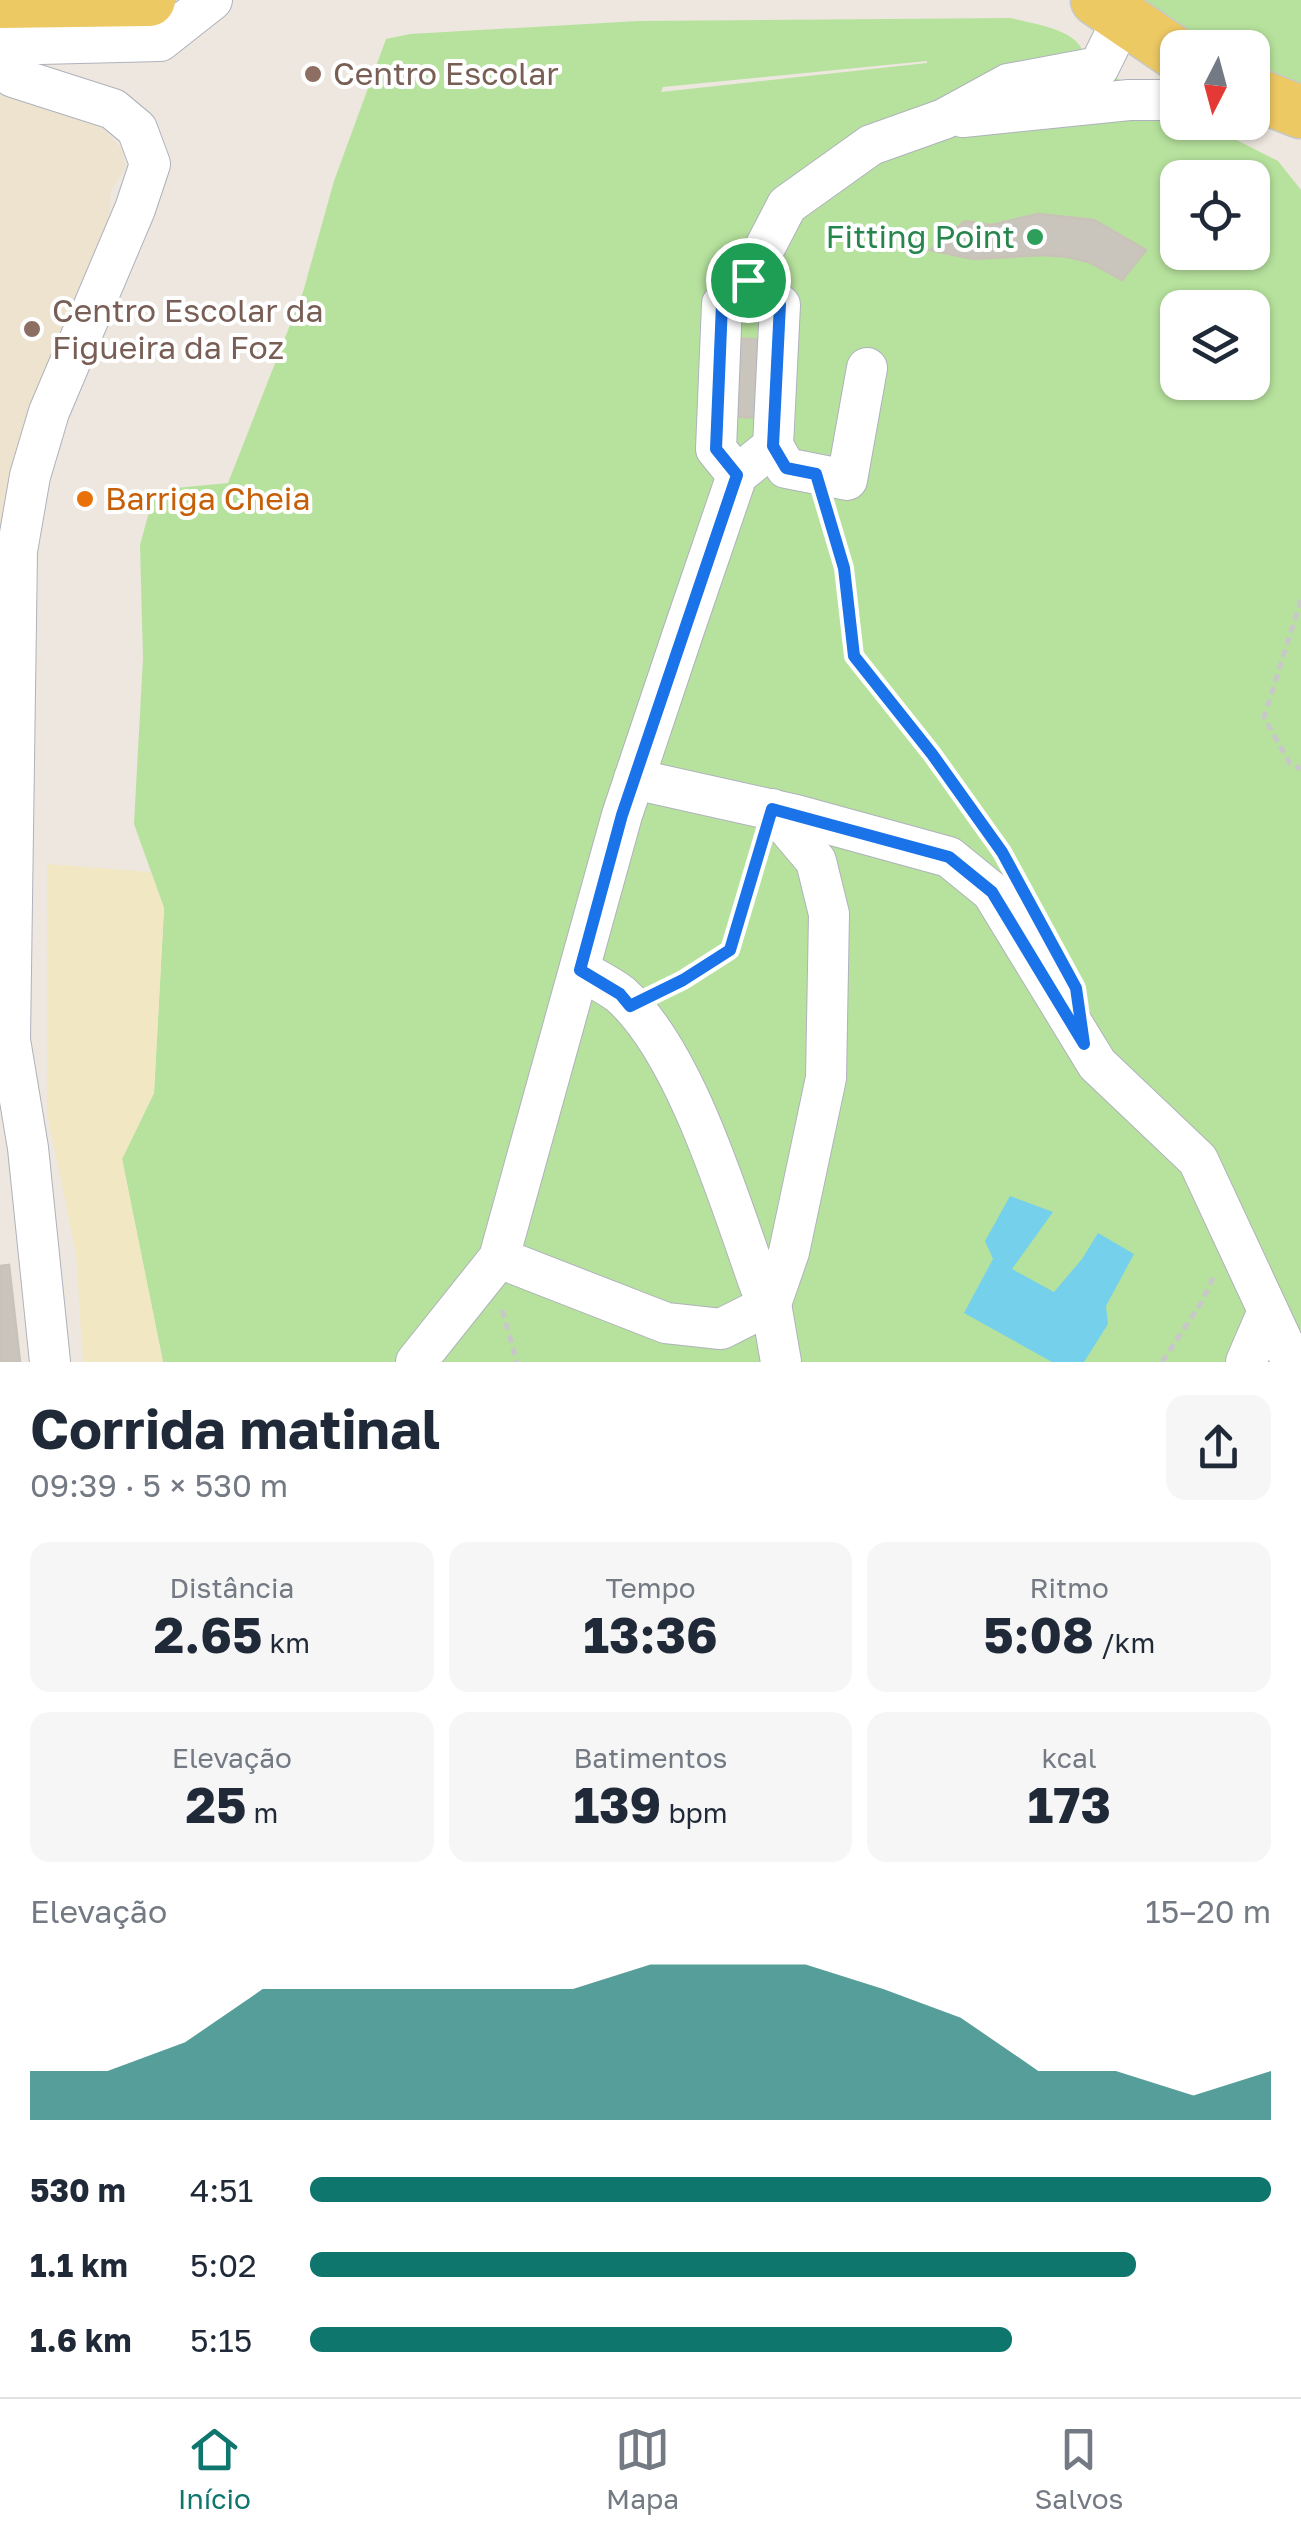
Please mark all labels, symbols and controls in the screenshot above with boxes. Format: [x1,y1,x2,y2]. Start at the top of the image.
north arrow [1160,30,1270,140]
map controls [1160,30,1270,400]
place label: Centro Escolar [333,54,559,92]
marker: Centro Escolar [302,63,324,85]
button: locate [1160,160,1270,270]
place label: Fitting Point [826,217,1015,255]
marker: Fitting Point [1024,226,1046,248]
pin [706,238,791,323]
icon: arrive [721,253,776,308]
button: layers [1160,290,1270,400]
place label: Centro Escolar da Figueira da Foz [52,291,324,366]
marker: Centro Escolar da Figueira da Foz [21,318,43,340]
place label: Barriga Cheia [105,479,310,517]
marker: Barriga Cheia [74,488,96,510]
text: Corrida matinal [30,1395,440,1461]
button: share [1166,1395,1271,1500]
text: 09:39 · 5 × 530 m [30,1466,288,1504]
text: Distância [169,1571,294,1604]
text: Tempo [606,1571,695,1604]
text: Ritmo [1029,1571,1109,1604]
text: 2.65 [154,1604,262,1664]
text: 13:36 [583,1604,718,1664]
text: 5:08 [983,1604,1094,1664]
text: km [262,1626,310,1659]
text: /km [1094,1626,1155,1659]
text: Elevação [172,1741,292,1774]
text: Batimentos [574,1741,727,1774]
text: kcal [1042,1741,1097,1774]
text: 25 [185,1774,246,1834]
text: 139 [573,1774,661,1834]
text: 173 [1027,1774,1111,1834]
text: m [246,1796,278,1829]
text: bpm [661,1796,728,1829]
text: Elevação [30,1892,167,1930]
text: 15–20 m [1145,1892,1271,1930]
text: 530 m [30,2171,126,2209]
text: 4:51 [190,2171,253,2209]
text: 1.1 km [30,2246,128,2284]
text: 5:02 [190,2246,257,2284]
text: 1.6 km [30,2321,132,2359]
text: 5:15 [190,2321,252,2359]
tab: Início [178,2422,251,2515]
tab: Mapa [606,2422,679,2515]
tab: Salvos [1034,2422,1123,2515]

